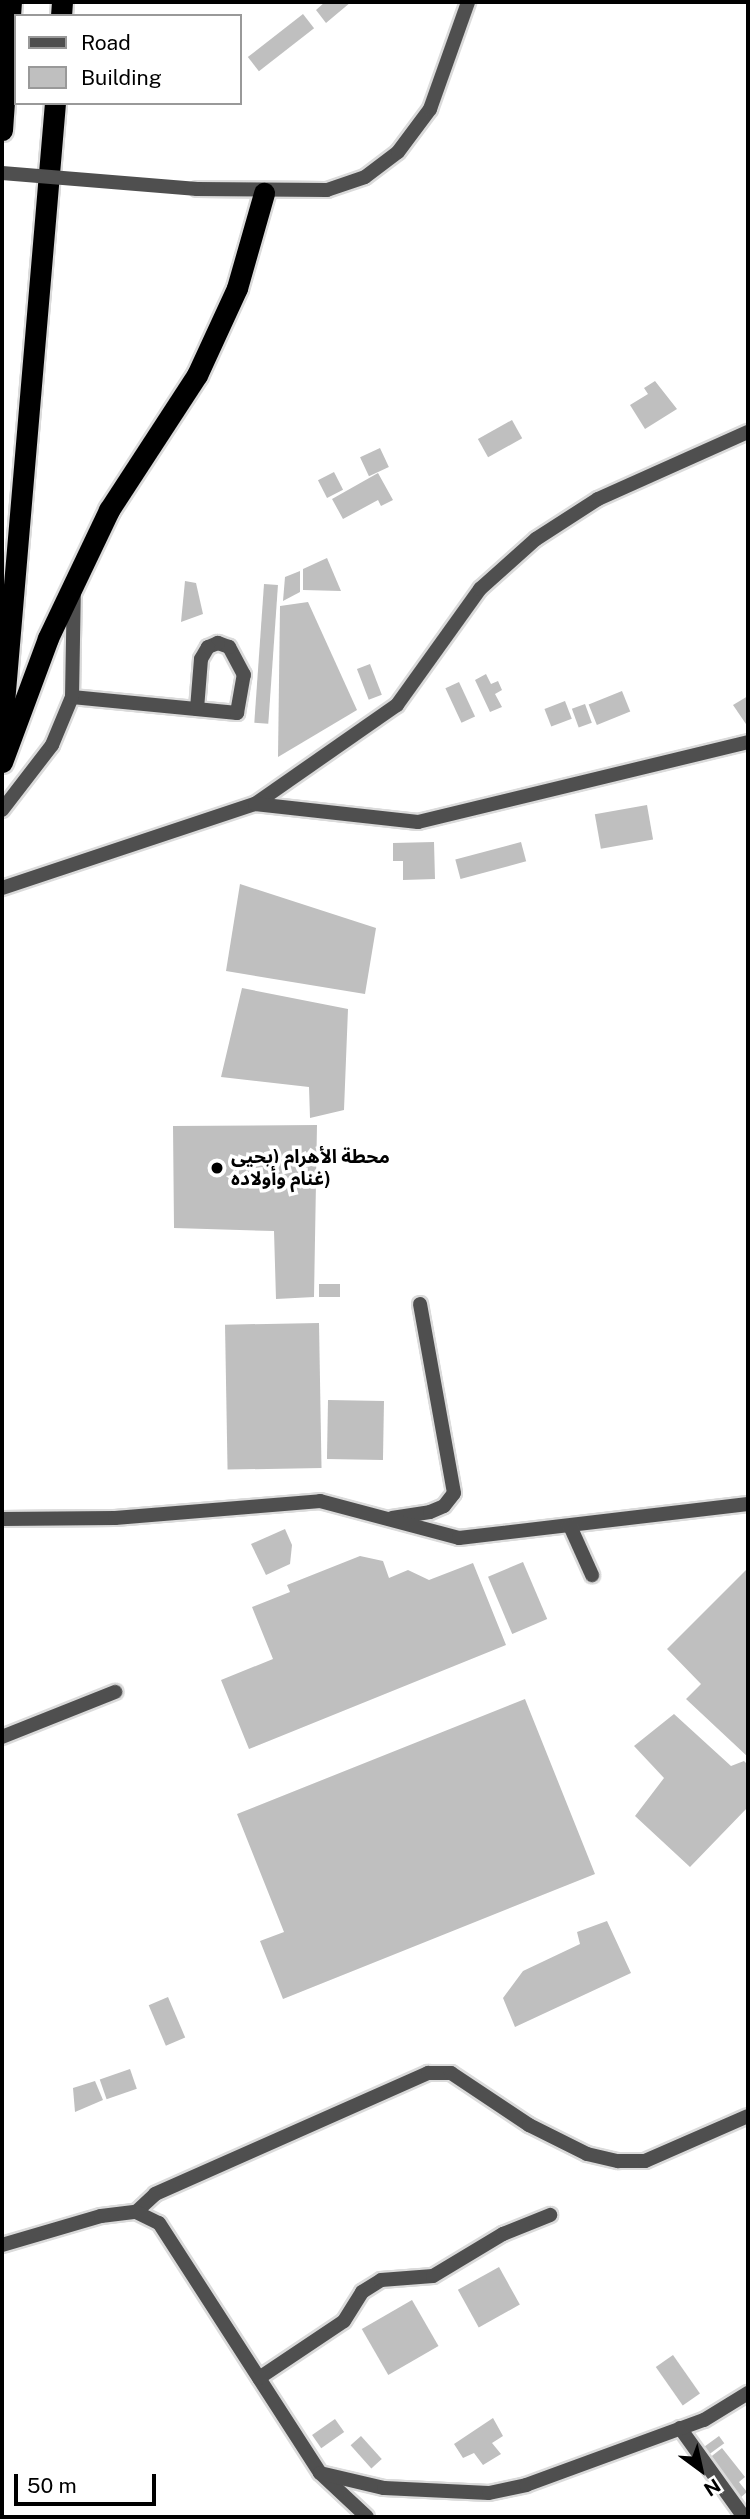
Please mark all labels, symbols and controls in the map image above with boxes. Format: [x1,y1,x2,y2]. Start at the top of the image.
legend [14,14,242,105]
text: Road [81,30,131,55]
text: Building [81,65,162,90]
place label: محطة الأهرام (يحيى غنام وأولاده) [231,1146,390,1190]
marker: محطة الأهرام (يحيى غنام وأولاده) [209,1160,225,1176]
north arrow [666,2435,736,2505]
scale bar [18,2460,159,2504]
text: 50 m [27,2473,77,2498]
text: N [700,2474,725,2501]

